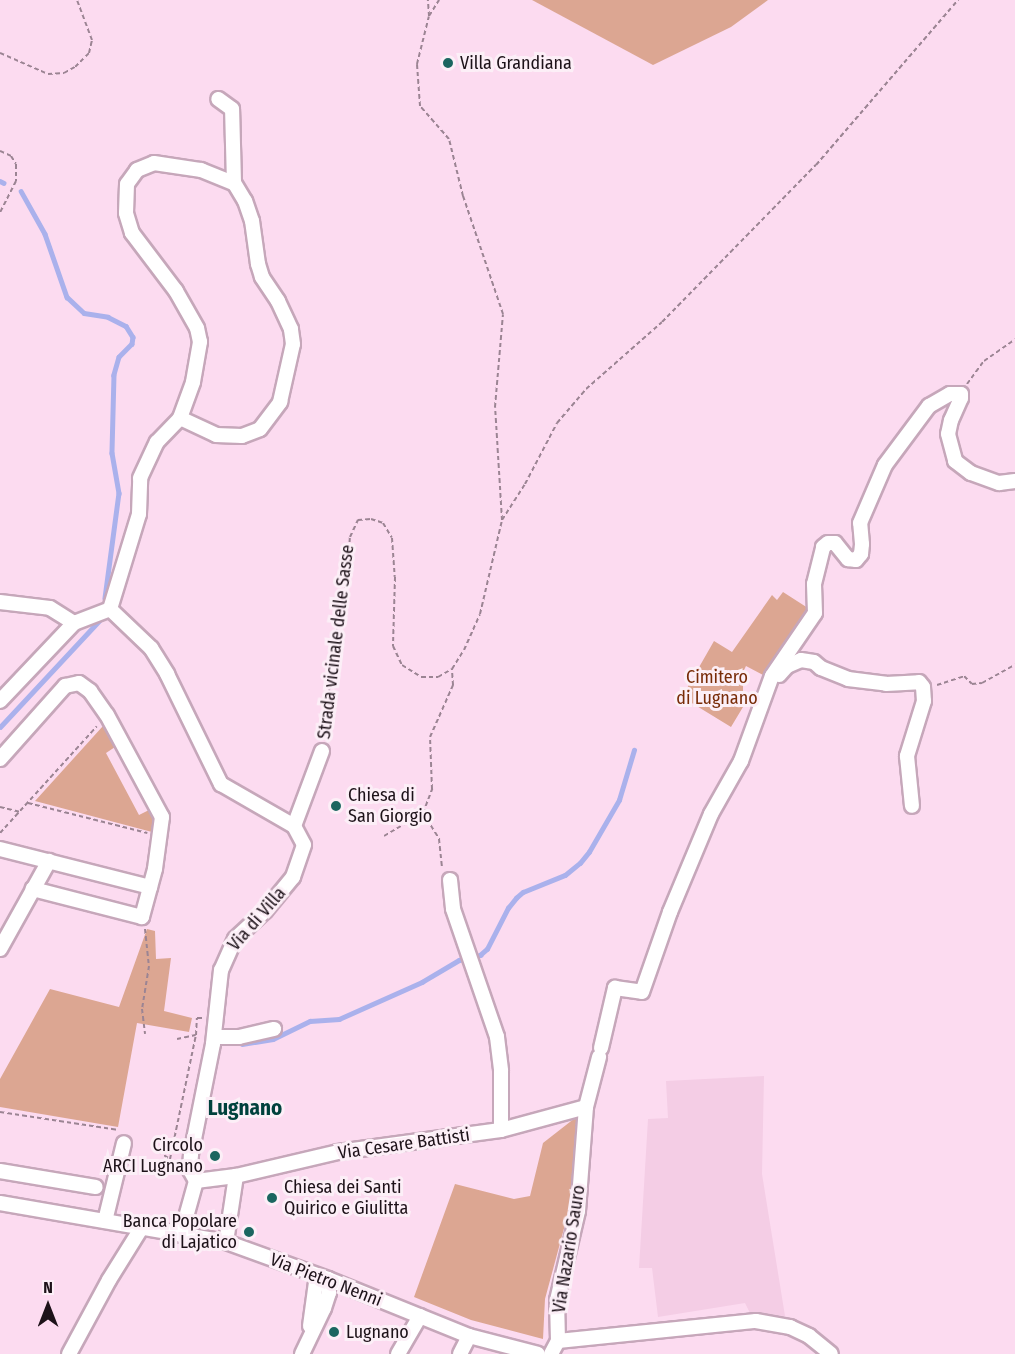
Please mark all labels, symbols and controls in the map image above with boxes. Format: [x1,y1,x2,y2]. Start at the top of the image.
place label: Villa Grandiana [460,52,572,74]
marker: Villa Grandiana [441,56,455,70]
street label: Strada vicinale delle Sasse [313,544,359,740]
park label: Cimitero di Lugnano [676,667,758,710]
place label: Chiesa di San Giorgio [348,785,432,828]
marker: Chiesa di San Giorgio [329,799,343,813]
street label: Via di Villa [224,883,290,955]
district label: Lugnano [208,1095,282,1121]
street label: Via Cesare Battisti [337,1124,471,1164]
place label: Circolo ARCI Lugnano [103,1135,203,1178]
marker: Circolo ARCI Lugnano [208,1149,222,1163]
place label: Chiesa dei Santi Quirico e Giulitta [284,1177,408,1220]
street label: Via Nazario Sauro [548,1184,590,1314]
marker: Chiesa dei Santi Quirico e Giulitta [265,1191,279,1205]
place label: Banca Popolare di Lajatico [123,1211,237,1254]
marker: Banca Popolare di Lajatico [242,1225,256,1239]
street label: Via Pietro Nenni [267,1249,385,1311]
north arrow [18,1276,78,1336]
text: N [43,1278,53,1297]
place label: Lugnano [346,1321,409,1343]
marker: Lugnano [327,1325,341,1339]

